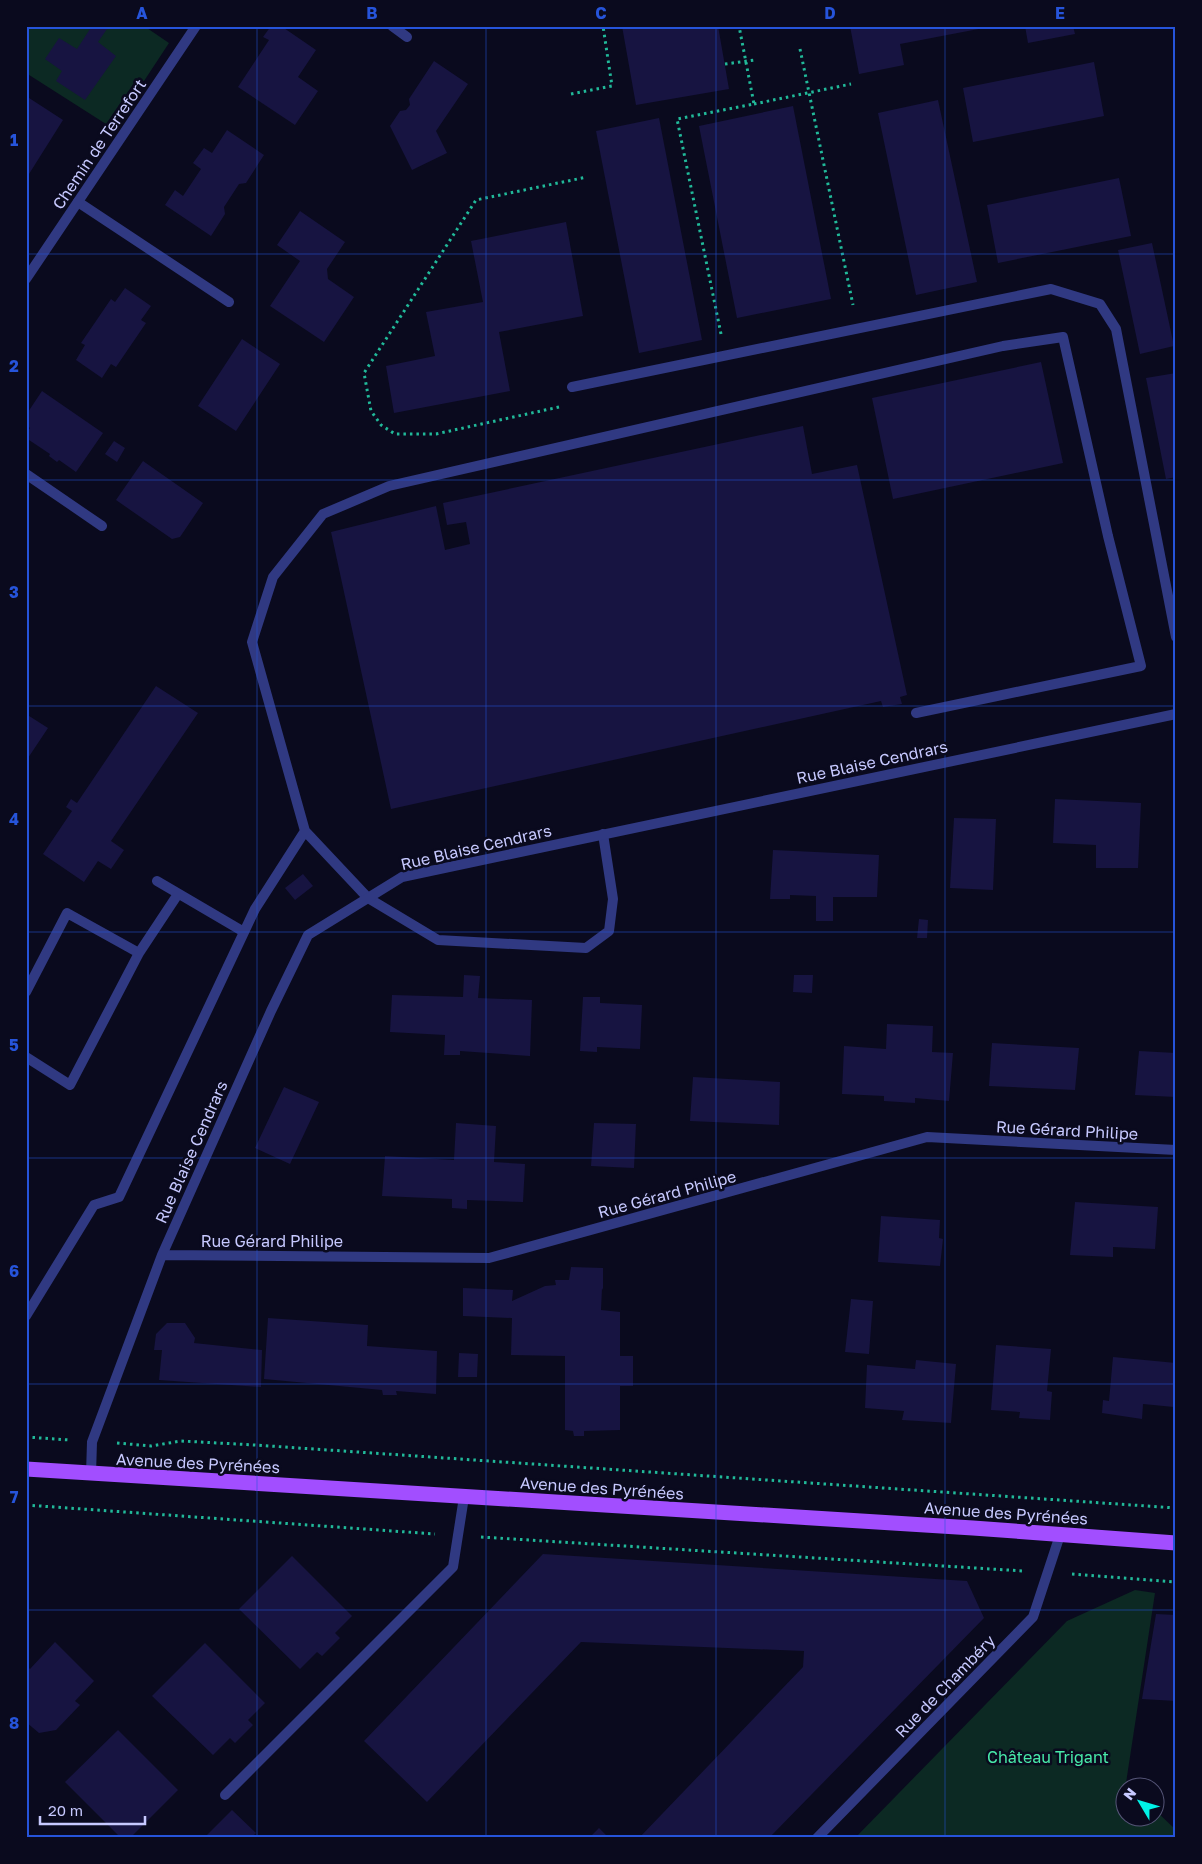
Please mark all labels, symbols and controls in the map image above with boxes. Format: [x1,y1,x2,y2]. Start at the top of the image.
text: A [136,3,148,23]
text: B [366,3,378,23]
text: C [595,3,607,23]
text: D [824,3,836,23]
text: E [1055,3,1065,23]
street label: Chemin de Terrefort [48,75,150,213]
text: 1 [10,130,18,150]
text: 2 [9,356,19,376]
text: 3 [9,582,19,602]
street label: Rue Blaise Cendrars [795,736,949,788]
text: 4 [9,809,19,829]
street label: Rue Blaise Cendrars [399,820,553,874]
text: 5 [9,1035,19,1055]
street label: Rue Blaise Cendrars [151,1078,231,1226]
street label: Rue Gérard Philipe [995,1116,1139,1144]
street label: Rue Gérard Philipe [596,1166,738,1222]
street label: Rue Gérard Philipe [201,1231,343,1251]
text: 6 [9,1261,19,1281]
street label: Avenue des Pyrénées [116,1449,280,1477]
street label: Avenue des Pyrénées [519,1472,685,1504]
text: 7 [10,1487,19,1507]
street label: Avenue des Pyrénées [923,1497,1089,1529]
street label: Rue de Chambéry [891,1630,999,1742]
text: 8 [9,1713,19,1733]
park label: Château Trigant [987,1747,1109,1767]
north arrow [1114,1776,1164,1826]
text: N [1119,1784,1139,1803]
scale bar [40,1794,145,1826]
text: 20 m [48,1801,83,1819]

